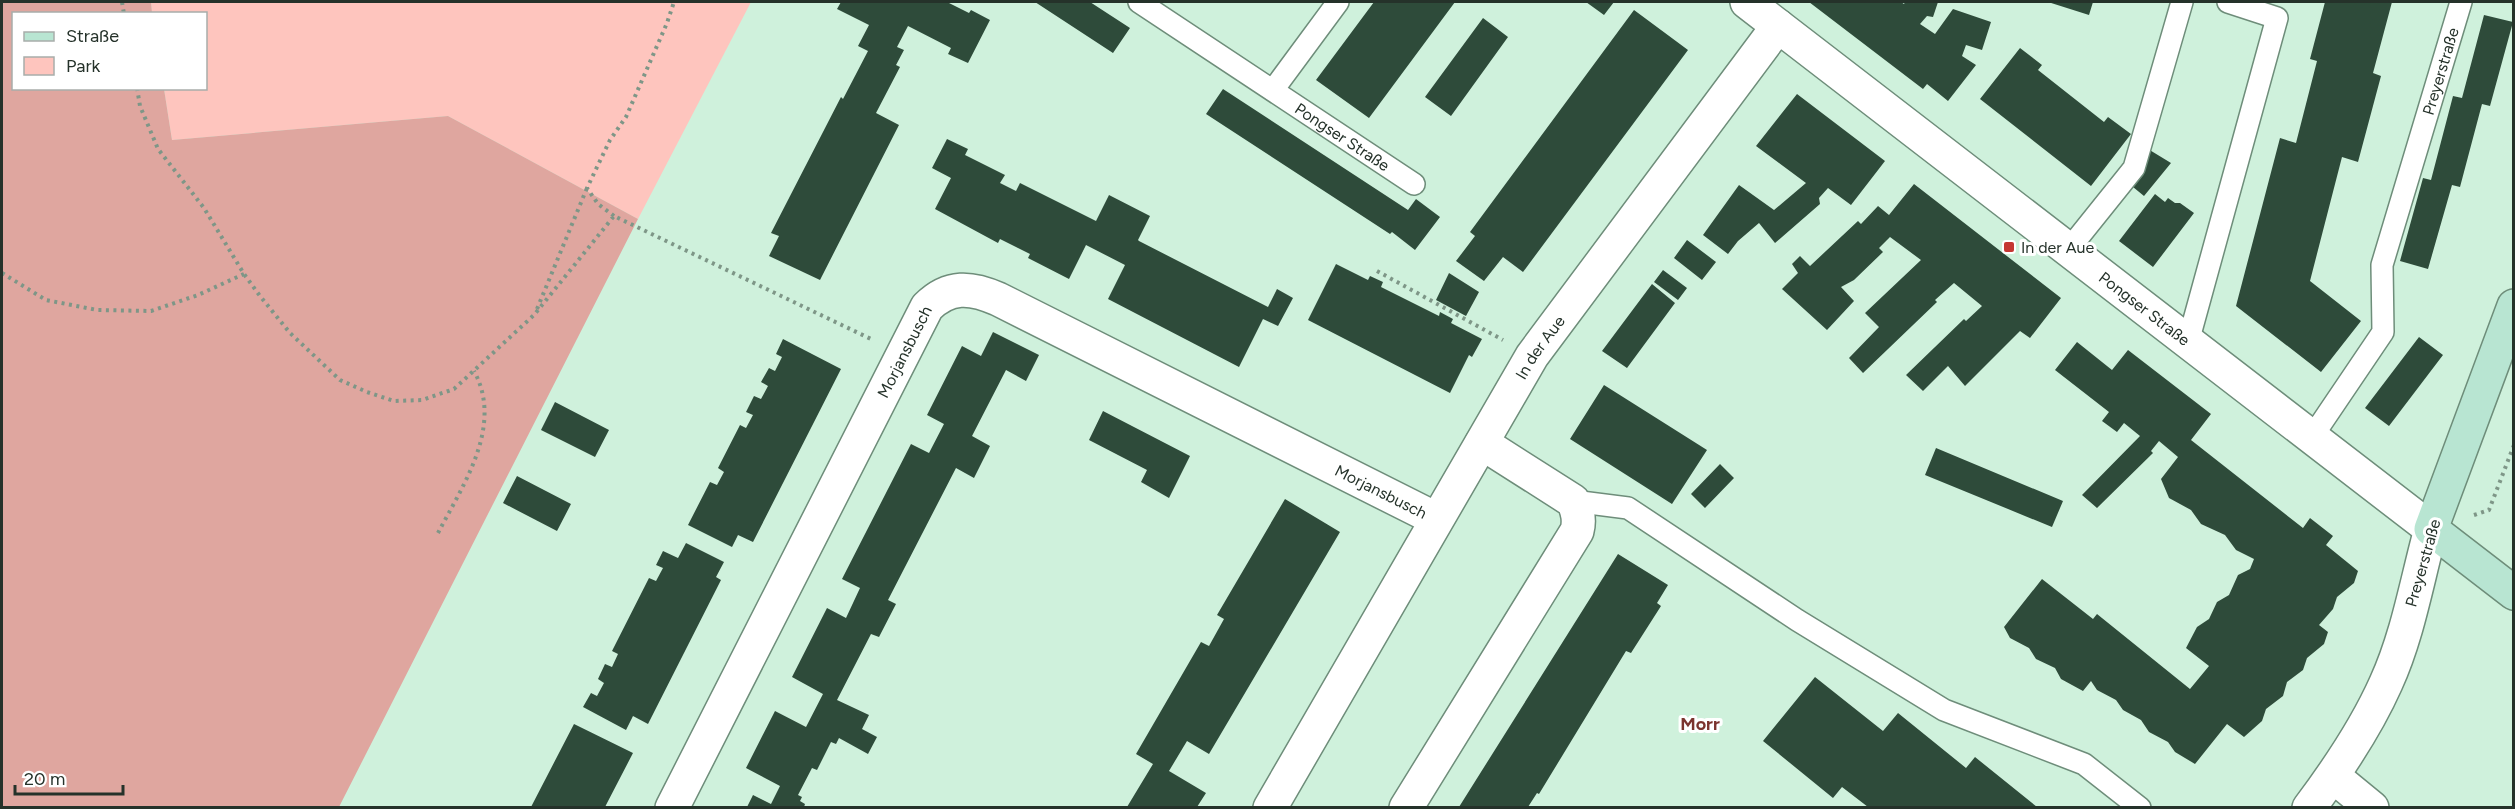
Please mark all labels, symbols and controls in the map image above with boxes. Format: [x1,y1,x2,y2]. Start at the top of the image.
legend [12,12,207,90]
text: Straße [66,25,119,47]
street label: Preyerstraße [2418,25,2462,117]
text: Park [66,55,101,77]
street label: Pongser Straße [1292,98,1394,175]
place label: In der Aue [2021,238,2094,257]
marker: In der Aue [2002,240,2016,254]
street label: Pongser Straße [2095,267,2194,350]
street label: Morjansbusch [873,303,936,401]
street label: In der Aue [1511,311,1569,382]
street label: Morjansbusch [1332,460,1430,523]
street label: Preyerstraße [2401,517,2445,609]
district label: Morr [1680,713,1720,735]
scale bar [15,758,123,796]
text: 20 m [24,768,65,790]

